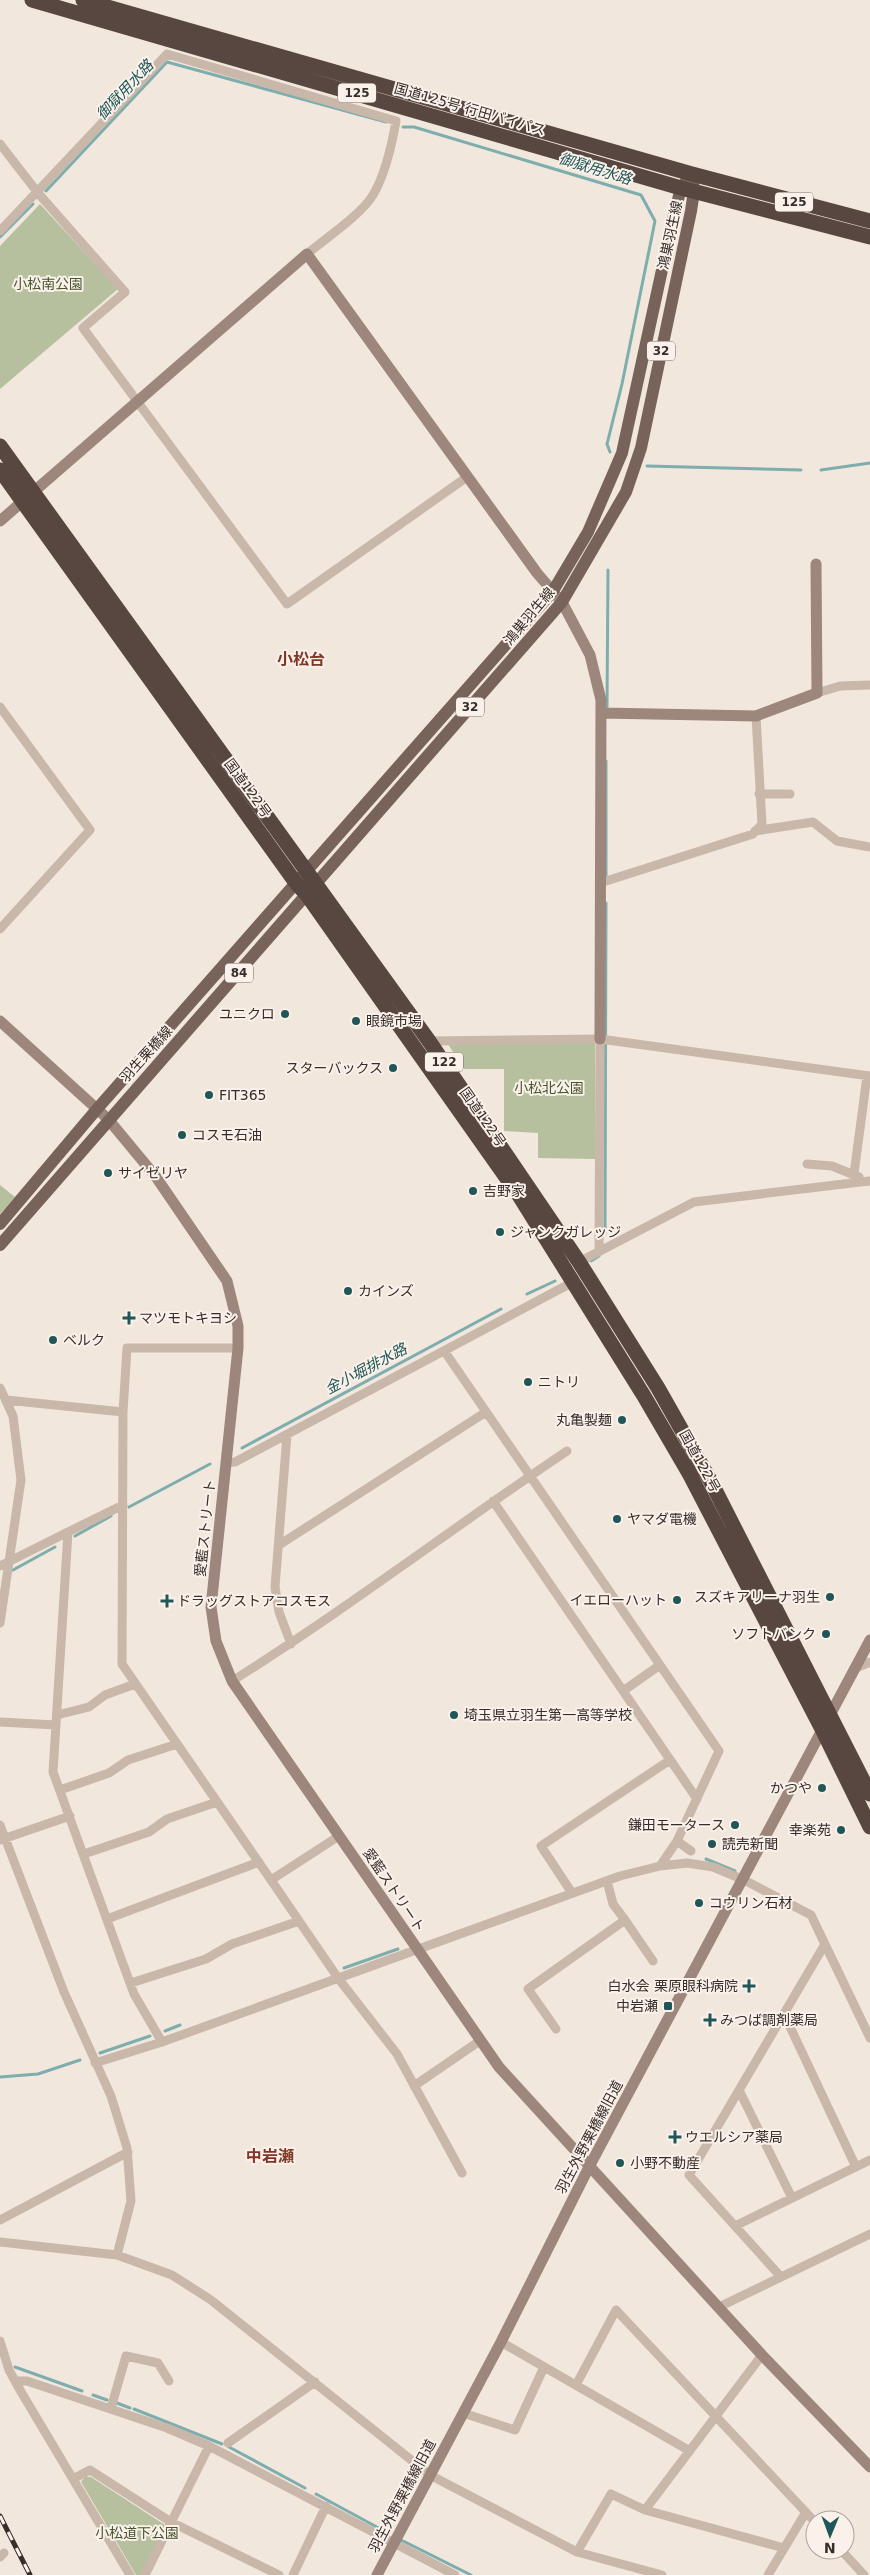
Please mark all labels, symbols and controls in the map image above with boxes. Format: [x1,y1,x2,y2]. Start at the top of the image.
water label: 御獄用水路 [93,55,159,124]
street label: 国道125号 行田バイパス [392,80,548,138]
road number: 125 [338,84,376,102]
water label: 御獄用水路 [556,149,635,189]
road number: 125 [775,192,813,212]
street label: 鴻巣羽生線 [655,199,685,271]
park label: 小松南公園 [13,276,83,292]
road number: 32 [647,342,675,361]
street label: 鴻巣羽生線 [500,584,558,648]
district label: 小松台 [277,650,325,669]
road number: 32 [456,698,484,716]
street label: 国道122号 [221,755,275,821]
road number: 84 [225,964,253,982]
place label: ユニクロ [219,1006,275,1022]
marker: ユニクロ [279,1008,291,1020]
place label: 眼鏡市場 [366,1013,422,1029]
marker: 眼鏡市場 [350,1015,362,1027]
street label: 羽生栗橋線 [117,1023,175,1085]
road number: 122 [425,1052,463,1072]
place label: スターバックス [286,1060,383,1076]
marker: スターバックス [387,1062,399,1074]
park label: 小松北公園 [514,1080,584,1096]
street label: 国道122号 [457,1084,509,1150]
place label: FIT365 [219,1087,266,1103]
marker: FIT365 [203,1089,215,1101]
place label: コスモ石油 [192,1127,262,1143]
marker: コスモ石油 [176,1129,188,1141]
place label: サイゼリヤ [118,1165,188,1181]
marker: サイゼリヤ [102,1167,114,1179]
place label: 吉野家 [483,1183,525,1199]
marker: 吉野家 [467,1185,479,1197]
place label: ジャンクガレッジ [510,1224,621,1240]
marker: ジャンクガレッジ [494,1226,506,1238]
place label: カインズ [358,1283,414,1299]
marker: カインズ [342,1285,354,1297]
place label: マツモトキヨシ [139,1310,237,1326]
marker: マツモトキヨシ [123,1312,135,1324]
place label: ベルク [63,1332,105,1348]
marker: ベルク [47,1334,59,1346]
water label: 金小堀排水路 [322,1339,412,1398]
place label: ニトリ [538,1374,580,1390]
marker: ニトリ [522,1376,534,1388]
place label: 丸亀製麺 [556,1412,612,1428]
marker: 丸亀製麺 [616,1414,628,1426]
street label: 国道122号 [676,1427,724,1495]
street label: 愛藍ストリート [192,1478,218,1578]
place label: ヤマダ電機 [627,1511,697,1527]
marker: ヤマダ電機 [611,1513,623,1525]
place label: スズキアリーナ羽生 [694,1589,820,1605]
marker: スズキアリーナ羽生 [824,1591,836,1603]
place label: イエローハット [569,1592,667,1608]
place label: ドラッグストアコスモス [177,1593,331,1609]
marker: イエローハット [671,1594,683,1606]
marker: ドラッグストアコスモス [161,1595,173,1607]
place label: ソフトバンク [731,1626,816,1642]
marker: ソフトバンク [820,1628,832,1640]
place label: 埼玉県立羽生第一高等学校 [464,1707,632,1723]
marker: 埼玉県立羽生第一高等学校 [448,1709,460,1721]
place label: かつや [770,1780,812,1796]
marker: かつや [816,1782,828,1794]
place label: 鎌田モータース [628,1817,725,1833]
marker: 鎌田モータース [729,1819,741,1831]
place label: 幸楽苑 [789,1822,831,1838]
marker: 幸楽苑 [835,1824,847,1836]
place label: 読売新聞 [722,1836,778,1852]
marker: 読売新聞 [706,1838,718,1850]
street label: 愛藍ストリート [360,1845,428,1935]
place label: コウリン石材 [709,1895,792,1911]
marker: コウリン石材 [693,1897,705,1909]
place label: 白水会 栗原眼科病院 [608,1978,738,1994]
marker: 白水会 栗原眼科病院 [742,1979,756,1993]
place label: 中岩瀬 [616,1998,658,2014]
marker: 中岩瀬 [662,2000,674,2012]
place label: みつば調剤薬局 [720,2012,818,2028]
marker: みつば調剤薬局 [704,2014,716,2026]
street label: 羽生外野栗橋線旧道 [552,2078,626,2196]
place label: ウエルシア薬局 [685,2129,783,2145]
marker: ウエルシア薬局 [669,2131,681,2143]
district label: 中岩瀬 [246,2147,294,2166]
place label: 小野不動産 [630,2155,700,2171]
marker: 小野不動産 [614,2157,626,2169]
street label: 羽生外野栗橋線旧道 [365,2437,439,2555]
north arrow [805,2510,855,2560]
park label: 小松道下公園 [95,2525,179,2541]
text: N [824,2540,836,2556]

